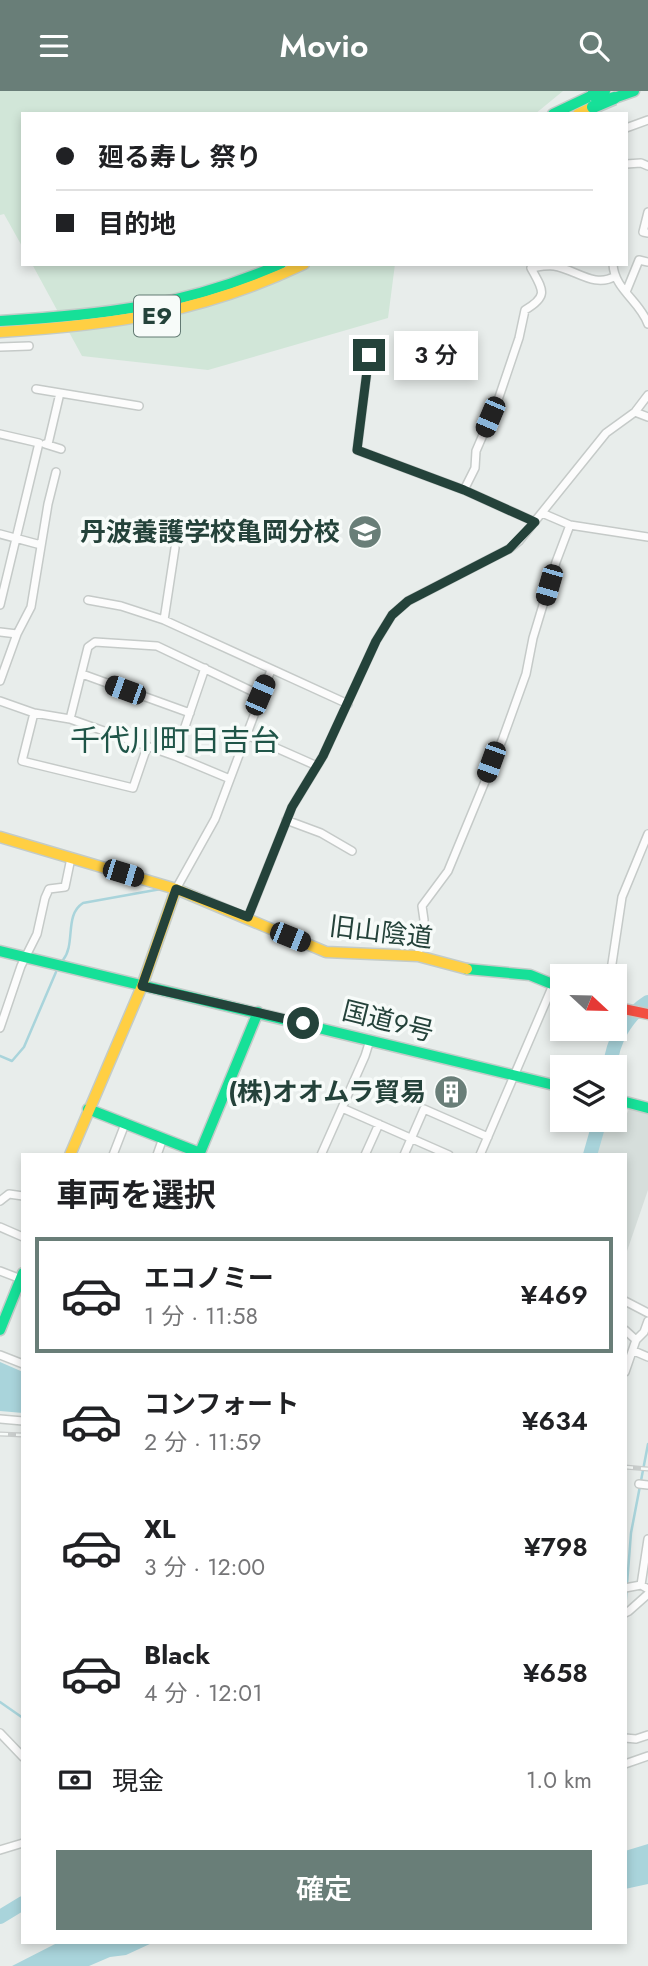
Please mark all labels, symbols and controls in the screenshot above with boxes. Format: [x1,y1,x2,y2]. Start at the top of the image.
text: Movio [280,23,368,69]
icon: menu [35,27,73,65]
icon: search [575,27,613,65]
text: 廻る寿し 祭り [98,138,262,176]
text: 目的地 [98,205,176,243]
road number: E9 [134,296,180,337]
callout: 3 分 [394,331,478,379]
text: 3 分 [414,338,458,372]
route end [353,339,385,371]
car [473,394,508,440]
place label: 丹波養護学校亀岡分校 [80,513,340,551]
school or university icon: 丹波養護学校亀岡分校 [346,513,384,551]
car [534,562,565,608]
car [243,672,278,718]
car [102,673,149,707]
district label: 千代川町日吉台 [70,719,280,762]
car [474,739,509,785]
car [100,857,147,889]
street label: 旧山陰道 [327,907,435,957]
car [267,919,314,955]
north arrow [550,964,626,1041]
map controls [550,964,627,1132]
street label: 国道9号 [338,991,438,1051]
route start [287,1007,319,1039]
button: layers [550,1055,627,1132]
place label: (株)オオムラ貿易 [228,1073,426,1111]
building icon: (株)オオムラ貿易 [432,1073,470,1111]
text: 車両を選択 [56,1172,216,1218]
text: エコノミー [144,1259,274,1297]
icon: car [60,1264,123,1327]
text: ¥469 [521,1276,588,1314]
text: 1 分 · 11:58 [144,1299,258,1333]
text: コンフォート [144,1385,299,1423]
icon: car [60,1390,123,1453]
text: ¥634 [522,1402,588,1440]
text: 2 分 · 11:59 [144,1425,262,1459]
text: XL [144,1510,176,1548]
icon: car [60,1516,123,1579]
text: ¥798 [524,1528,588,1566]
text: 3 分 · 12:00 [144,1550,265,1584]
text: Black [144,1636,210,1674]
icon: car [60,1642,123,1705]
text: ¥658 [523,1654,588,1692]
text: 4 分 · 12:01 [144,1676,263,1710]
icon: cash [56,1761,94,1799]
text: 現金 [112,1762,164,1800]
text: 1.0 km [526,1763,592,1797]
button: 確定 [56,1850,592,1930]

